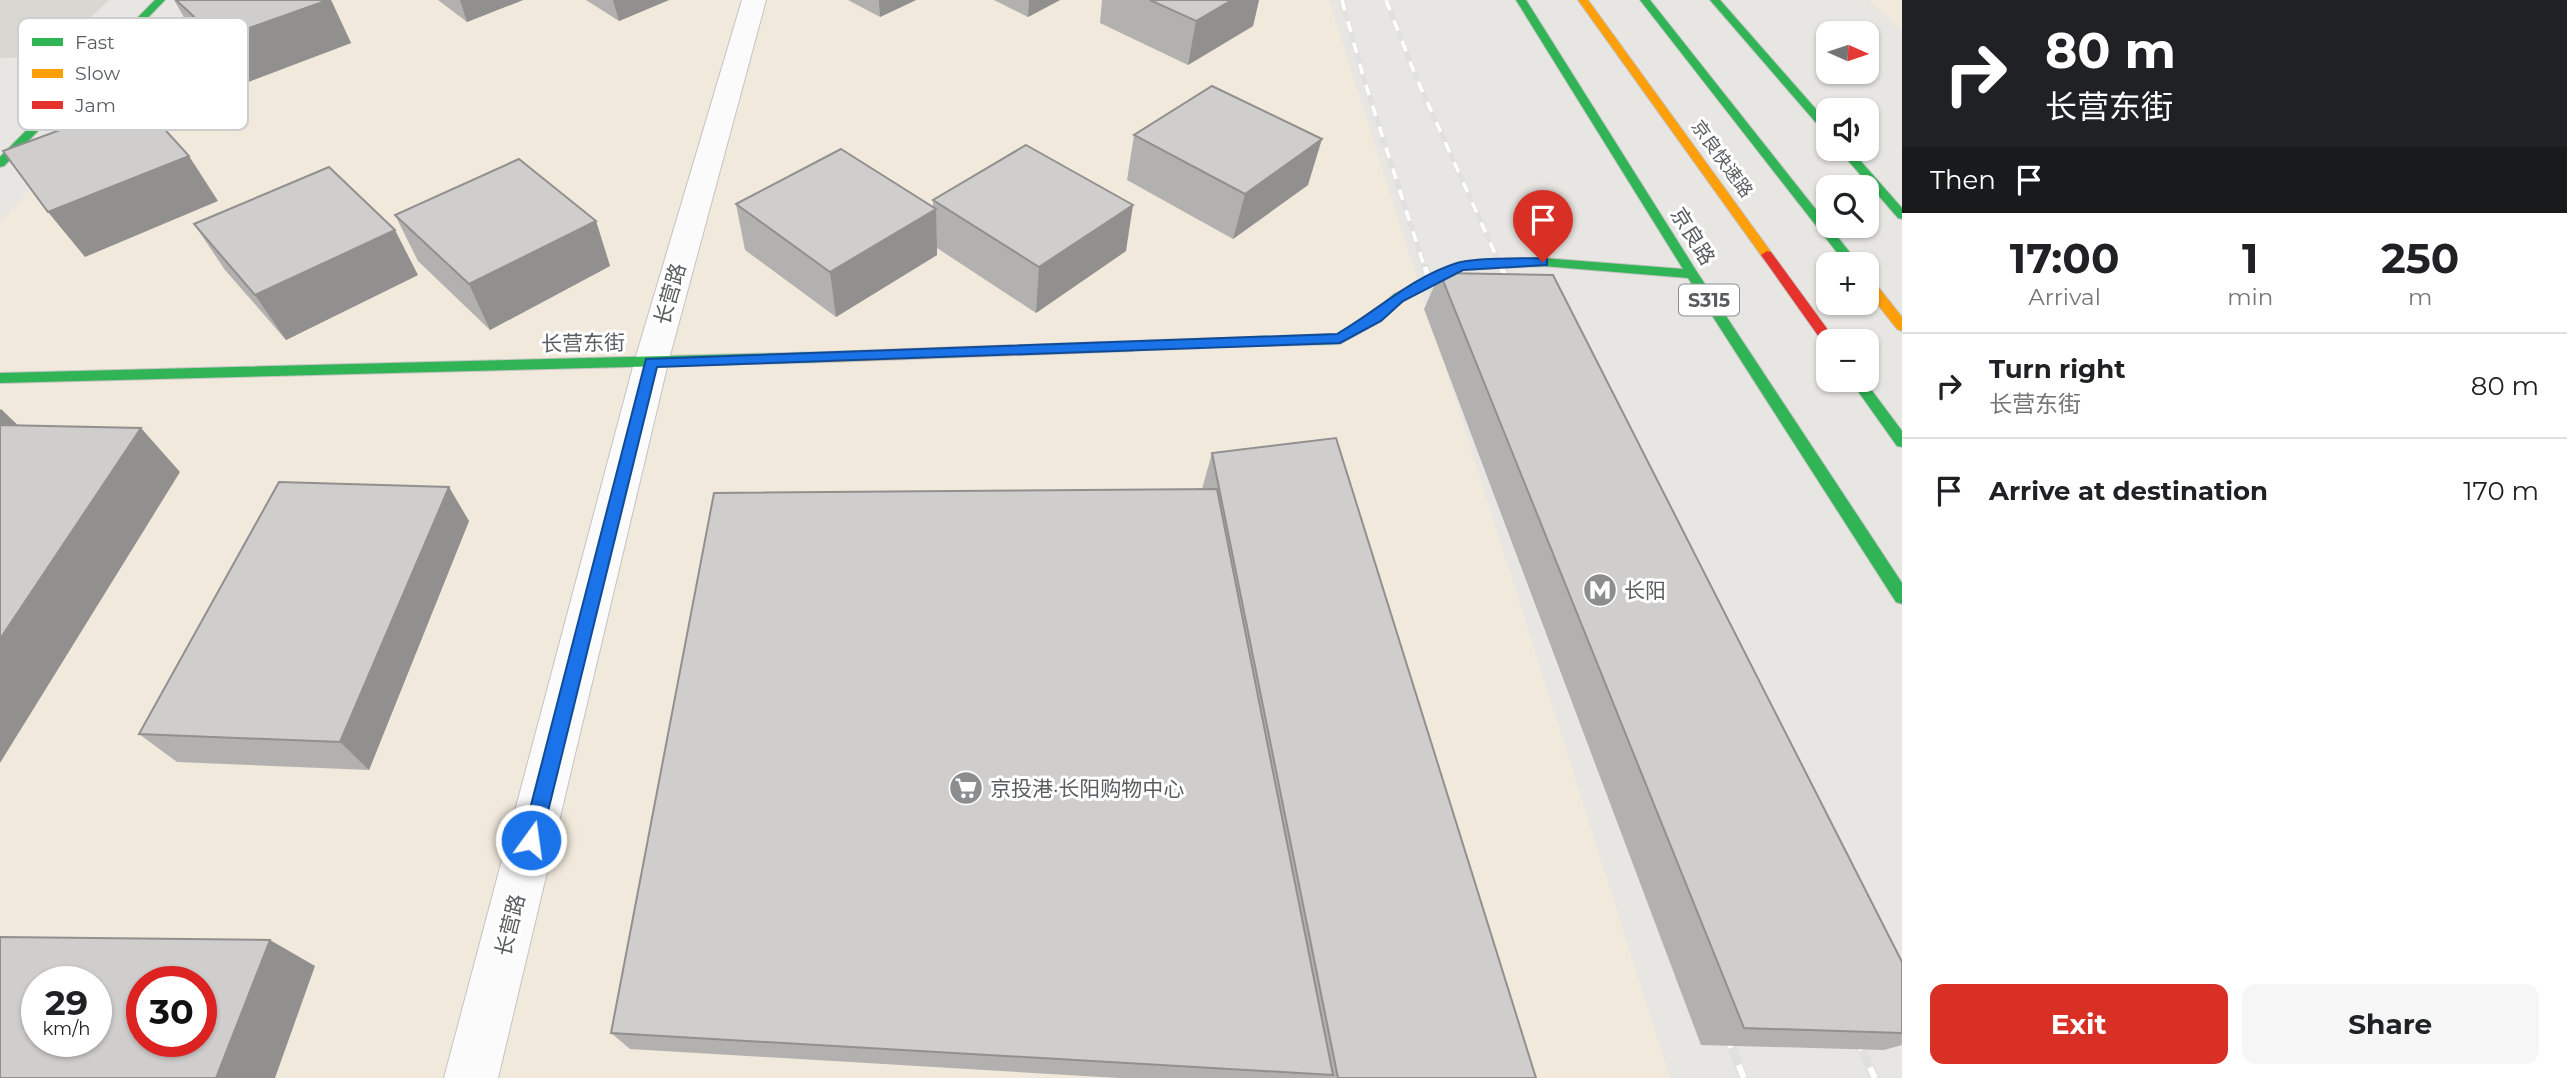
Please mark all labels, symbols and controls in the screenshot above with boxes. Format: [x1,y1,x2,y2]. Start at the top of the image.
legend [18,18,248,130]
north arrow [1816,21,1880,84]
map controls [1816,21,1879,392]
text: 80 m [2045,21,2176,80]
icon: right [1930,28,2021,119]
text: Fast [75,31,115,54]
text: Slow [75,62,120,85]
text: 长营东街 [2045,87,2173,126]
text: Jam [74,94,116,117]
button: sound [1816,98,1879,161]
street label: 京良快速路 [1687,116,1757,202]
icon: arrive [2010,161,2048,199]
text: Then [1930,164,1996,196]
button: search [1816,175,1879,238]
pin [1513,190,1573,262]
icon: arrive [1524,201,1562,239]
street label: 京良路 [1666,203,1720,269]
text: 17:00 [2010,232,2119,284]
text: 1 [2242,232,2258,284]
text: 250 [2381,232,2459,284]
button: + [1816,252,1879,315]
street label: 长营路 [649,260,691,328]
text: Arrival [2028,283,2101,311]
text: min [2227,283,2273,311]
text: m [2408,283,2432,311]
road number: S315 [1679,284,1739,316]
button: − [1816,329,1879,392]
street label: 长营东街 [541,330,625,356]
text: Turn right [1989,353,2125,385]
icon: right [1930,367,1968,405]
text: 80 m [2471,370,2539,402]
text: 长营东街 [1989,390,2081,418]
icon: arrive [1930,472,1968,510]
text: Arrive at destination [1989,475,2268,507]
text: 170 m [2463,475,2539,507]
metro station icon: 长阳 [1581,571,1619,609]
place label: 长阳 [1624,578,1666,603]
supermarket icon: 京投港·长阳购物中心 [947,769,985,807]
place label: 京投港·长阳购物中心 [990,776,1184,801]
position arrow [494,803,568,877]
street label: 长营路 [490,891,530,959]
speed limit sign: 30 [126,966,217,1057]
text: 29 [45,981,88,1024]
button: Exit [1930,984,2228,1064]
button: Share [2242,984,2539,1064]
text: km/h [42,1018,91,1040]

